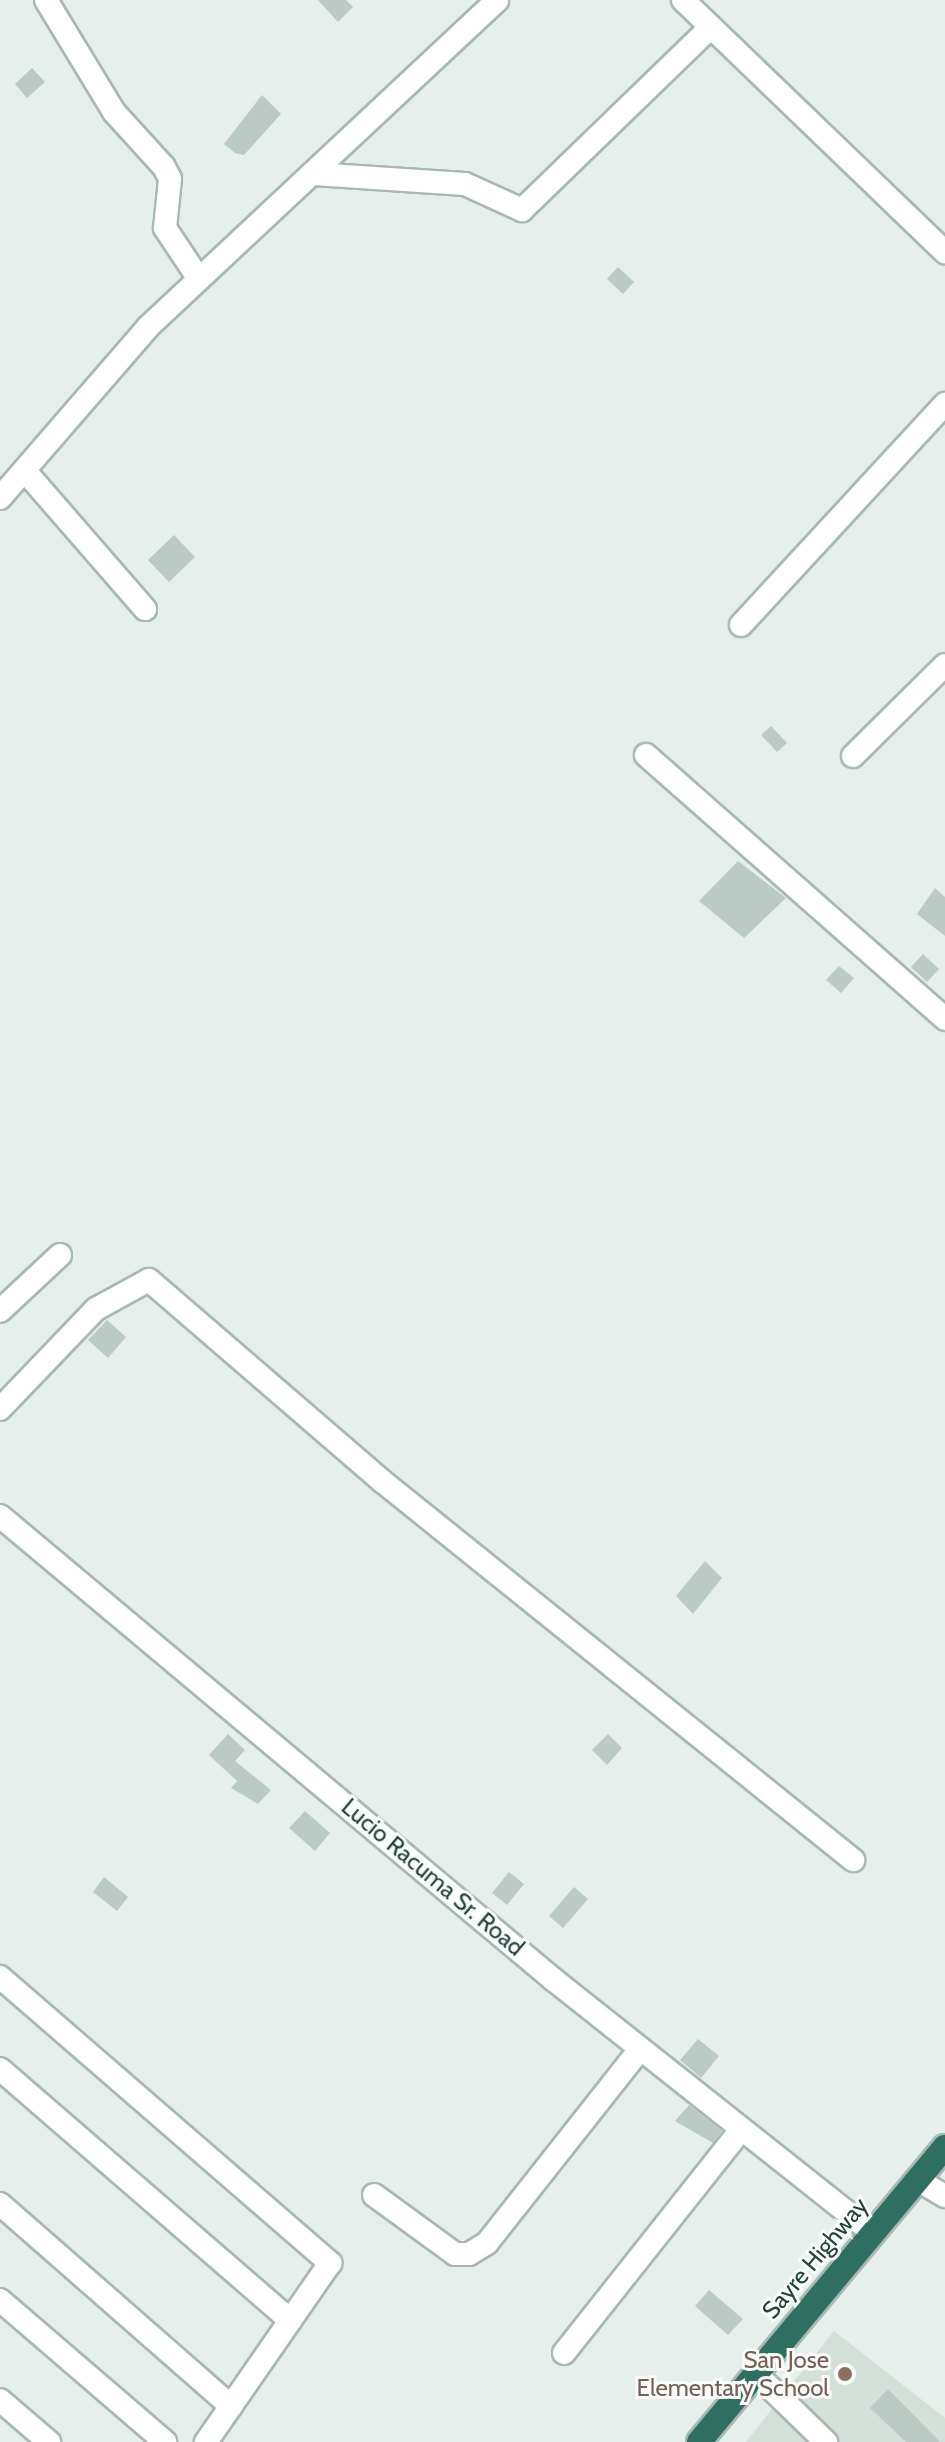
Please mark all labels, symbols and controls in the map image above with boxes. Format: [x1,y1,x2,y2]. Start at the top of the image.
street label: Lucio Racuma Sr. Road [336,1792,530,1962]
street label: Sayre Highway [756,2192,874,2324]
place label: San Jose Elementary School [637,2346,829,2402]
marker: San Jose Elementary School [836,2365,854,2383]

